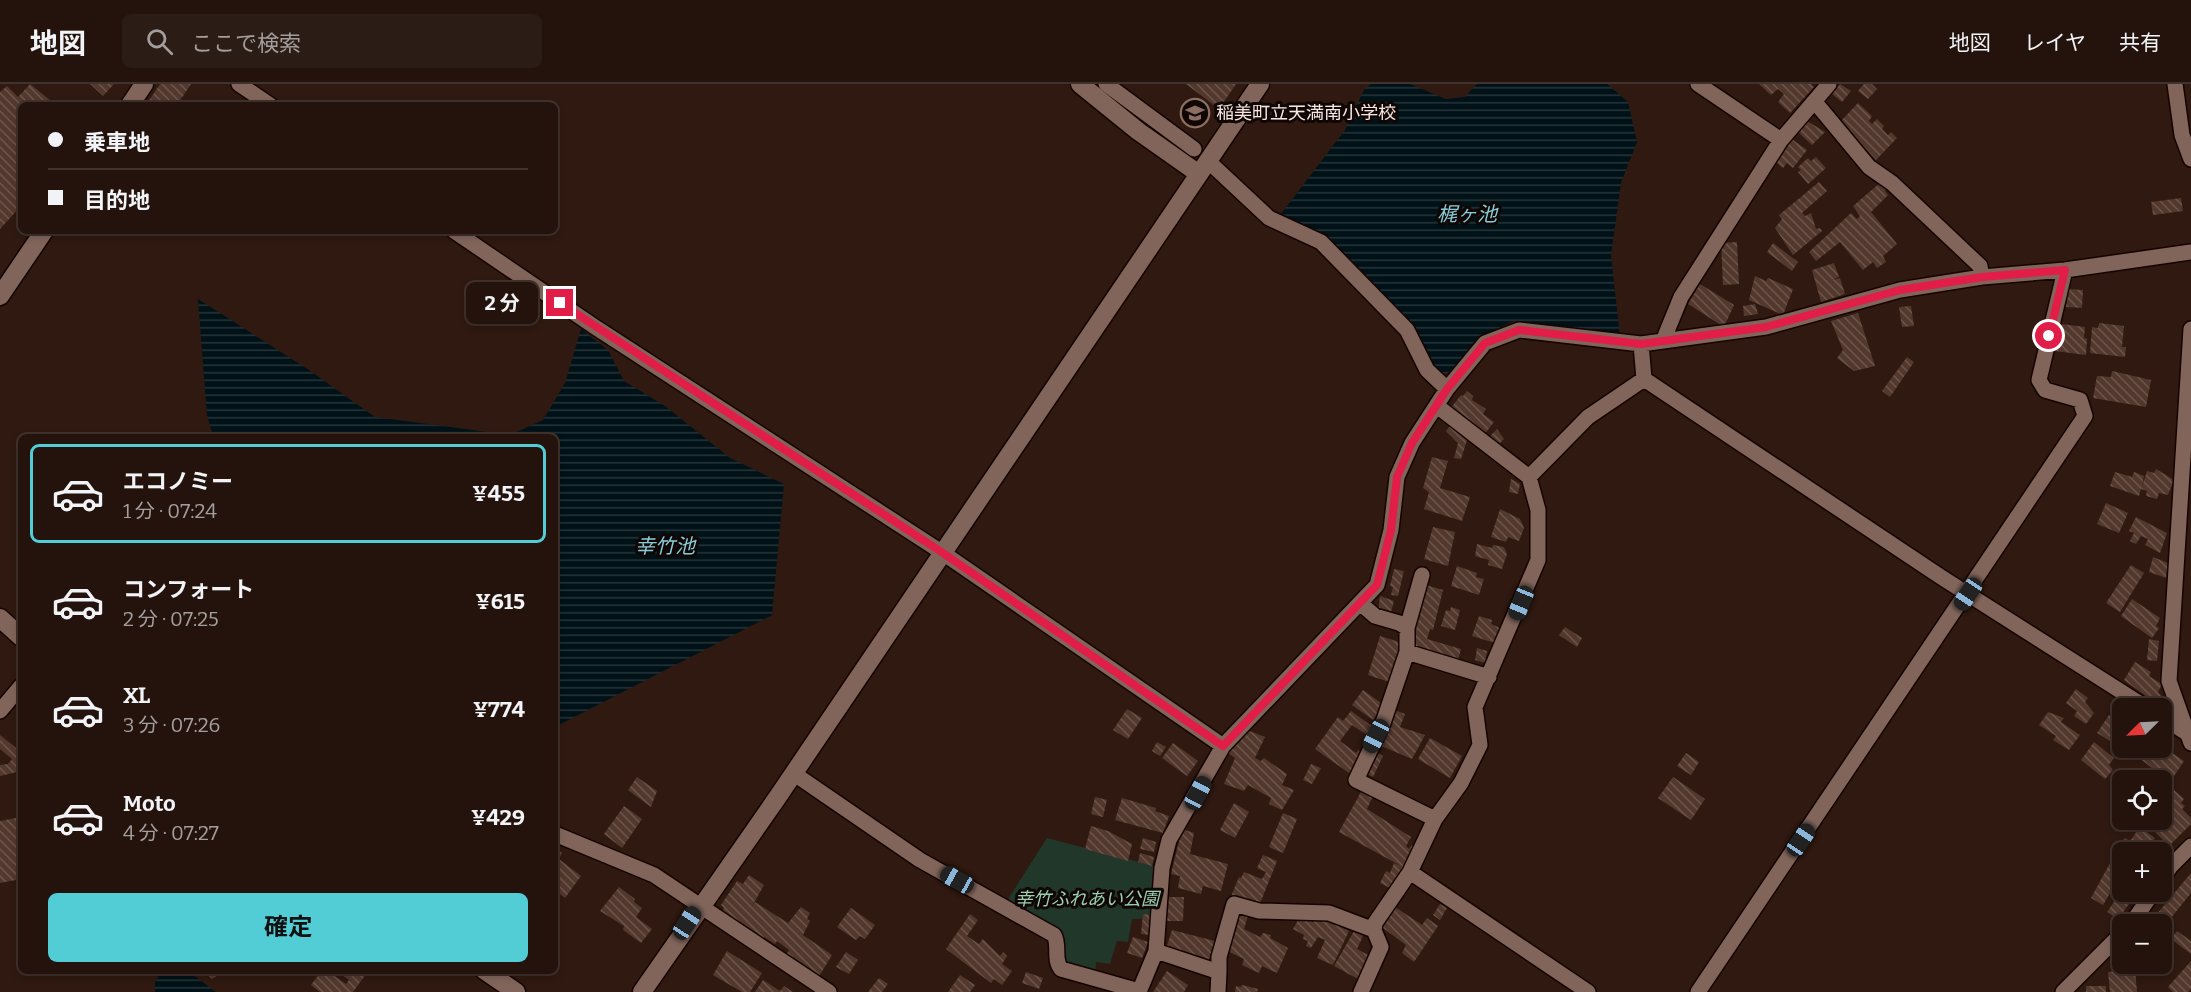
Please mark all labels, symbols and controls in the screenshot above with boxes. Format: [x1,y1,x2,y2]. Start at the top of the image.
search box [122,14,542,68]
icon: search [143,25,176,58]
text: 地図 [30,27,86,60]
text: ここで検索 [191,30,301,57]
text: 地図 [1949,30,1991,56]
text: レイヤ [2024,30,2086,56]
text: 共有 [2119,30,2161,56]
school or university icon: 稲美町立天満南小学校 [1179,97,1211,129]
place label: 稲美町立天満南小学校 [1216,102,1396,124]
text: 乗車地 [84,129,150,156]
text: 目的地 [84,187,150,214]
water label: 梶ヶ池 [1437,202,1499,226]
callout: 2 分 [467,282,539,324]
route end [546,289,573,316]
text: 2 分 [485,291,519,315]
route start [2035,322,2062,349]
icon: car [51,467,105,521]
text: エコノミー [123,468,233,495]
text: ¥455 [472,480,525,507]
text: 1 分 · 07:24 [123,499,217,523]
water label: 幸竹池 [635,534,697,558]
car [1950,574,1986,614]
icon: car [51,575,105,629]
text: コンフォート [123,576,254,603]
car [1506,583,1536,623]
text: ¥615 [475,588,525,615]
text: 2 分 · 07:25 [123,607,219,631]
text: XL [123,682,150,709]
icon: car [51,683,105,737]
text: ¥774 [473,696,525,723]
north arrow [2112,698,2172,758]
map controls [2112,698,2172,974]
text: 3 分 · 07:26 [123,713,220,737]
car [1360,716,1392,756]
button: locate [2112,770,2172,830]
car [1182,773,1214,813]
text: Moto [123,790,176,817]
icon: car [51,791,105,845]
text: ¥429 [471,804,525,831]
car [1783,820,1819,860]
text: 4 分 · 07:27 [123,821,219,845]
button: + [2112,842,2172,902]
car [937,863,977,897]
park label: 幸竹ふれあい公園 [1015,888,1162,910]
button: 確定 [48,893,528,962]
car [670,903,704,943]
button: − [2112,914,2172,974]

